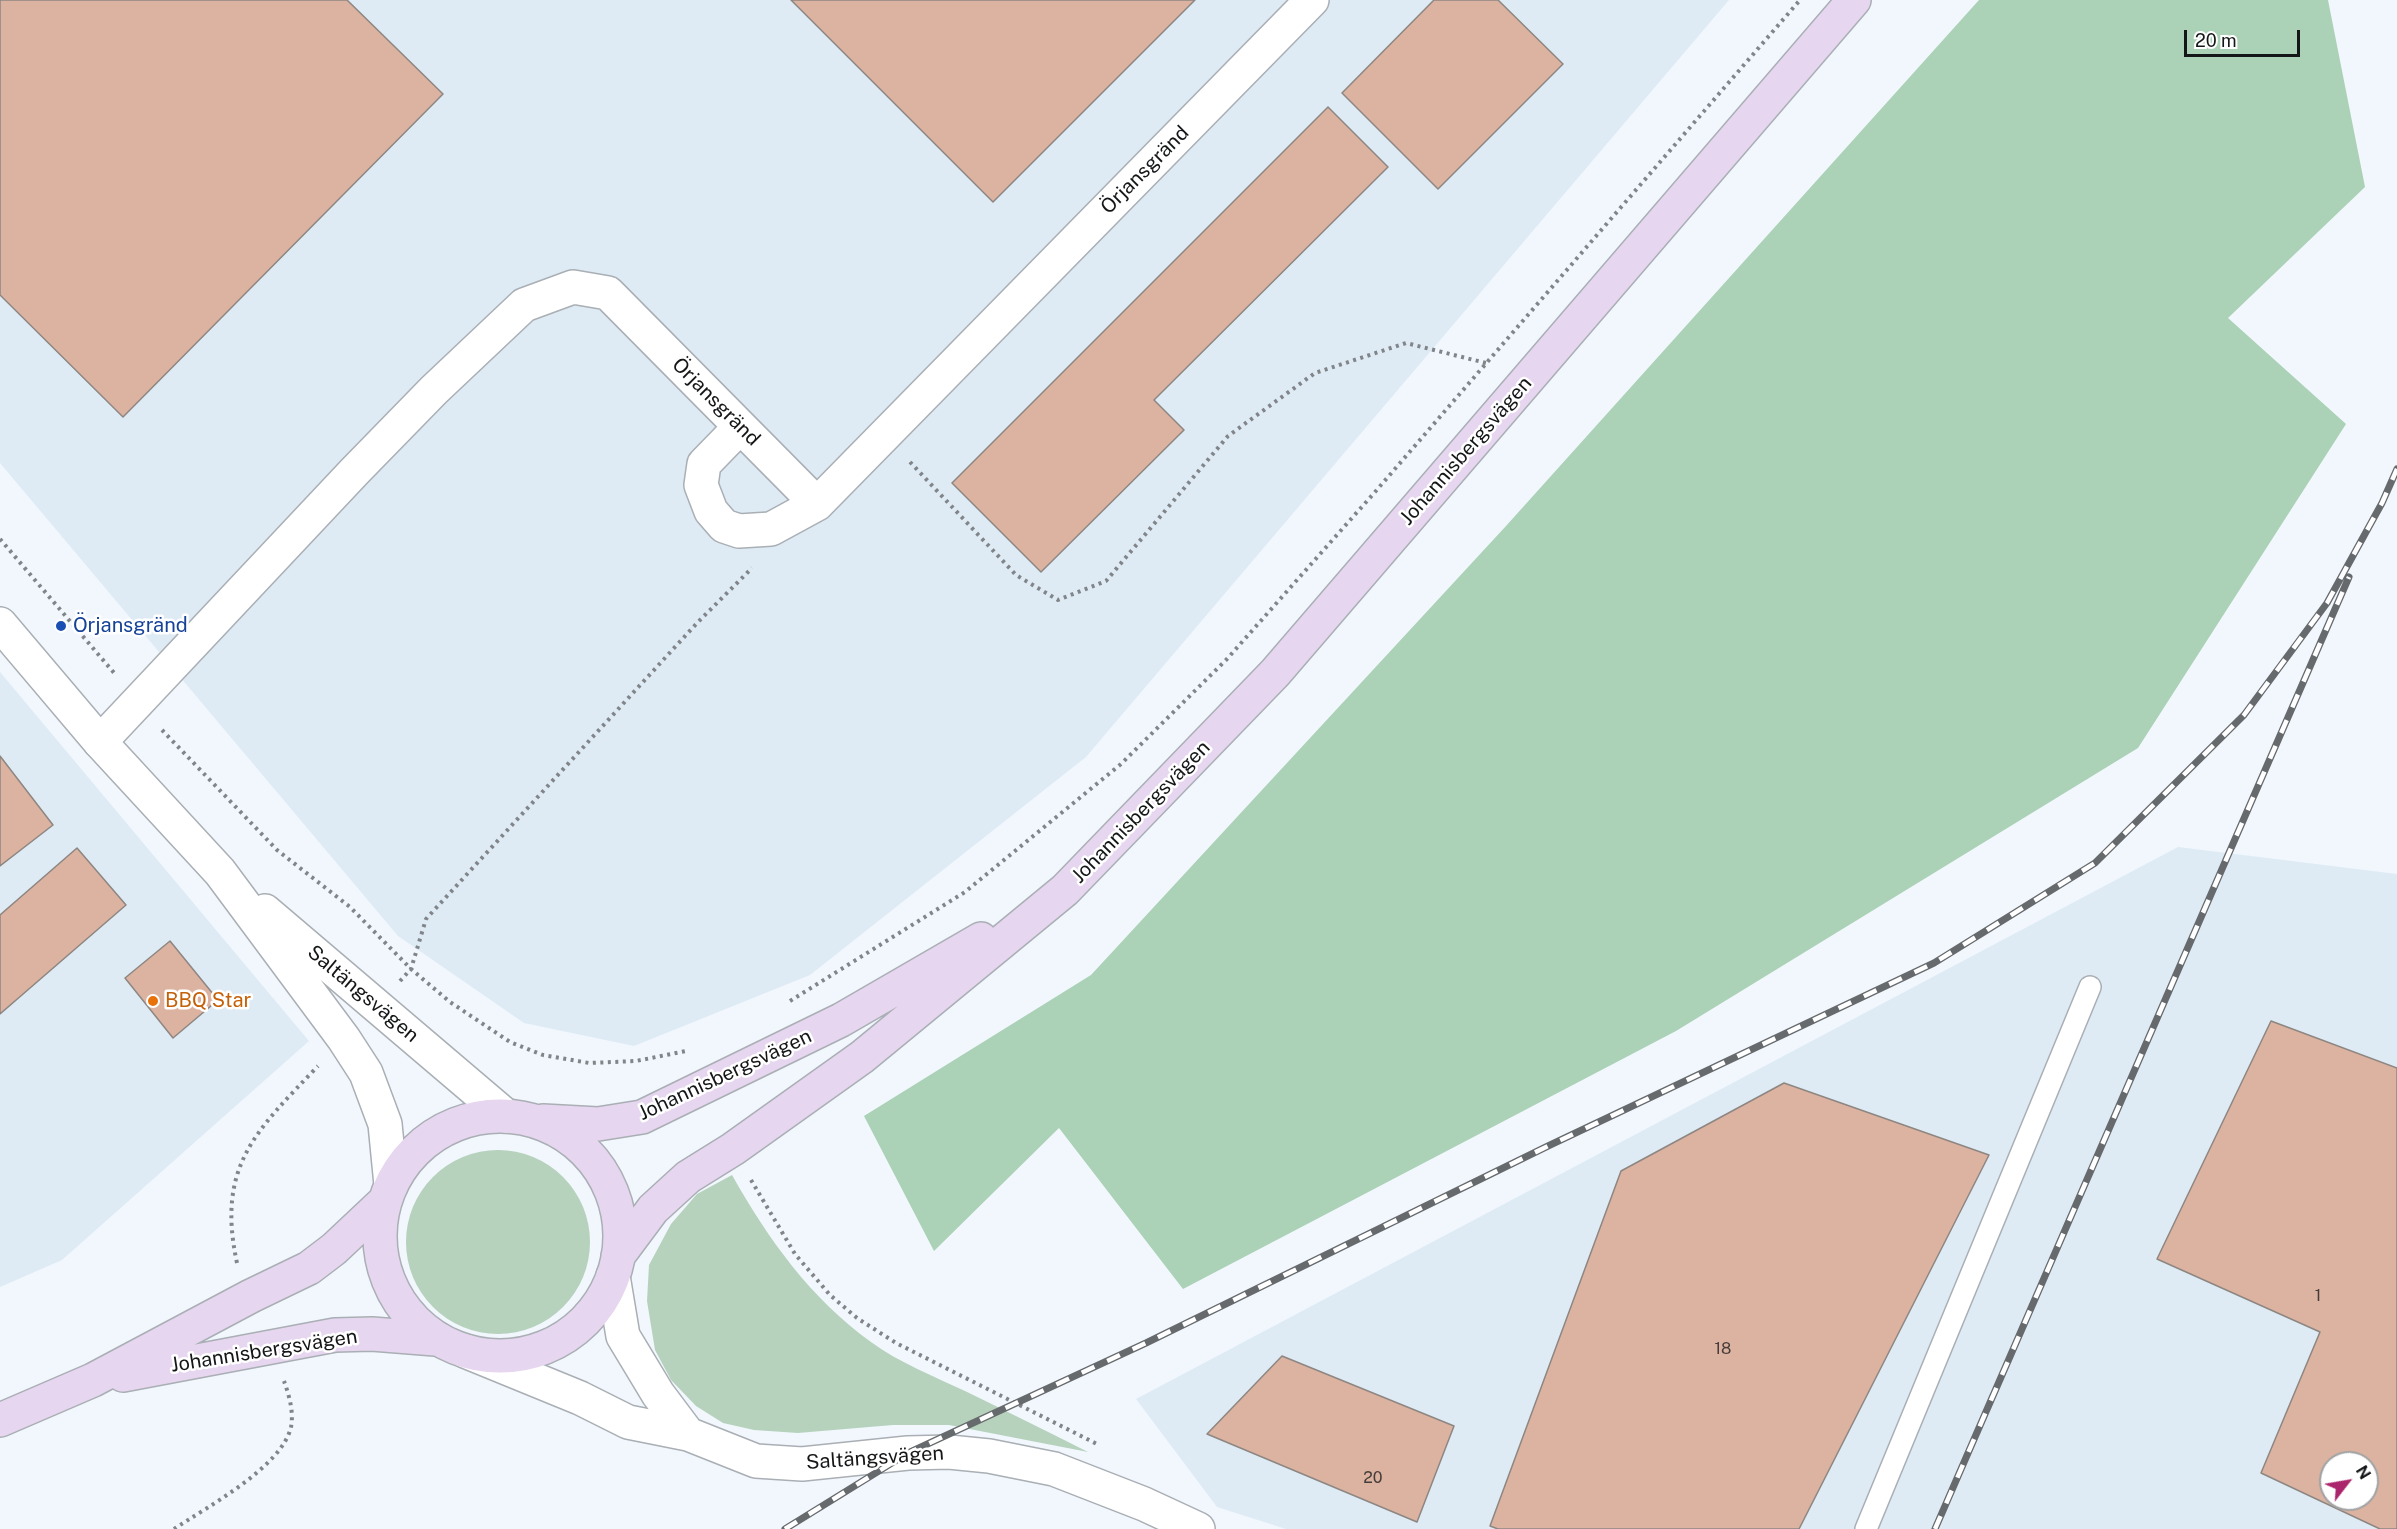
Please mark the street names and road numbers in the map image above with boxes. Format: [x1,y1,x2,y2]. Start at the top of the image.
street label: Örjansgränd [1096,121,1194,219]
street label: Örjansgränd [667,353,765,451]
street label: Johannisbergsvägen [1395,372,1537,530]
street label: Johannisbergsvägen [1067,736,1215,888]
street label: Saltängsvägen [302,940,424,1048]
street label: Johannisbergsvägen [634,1024,816,1126]
street label: Johannisbergsvägen [169,1324,359,1378]
street label: Saltängsvägen [805,1441,945,1475]

